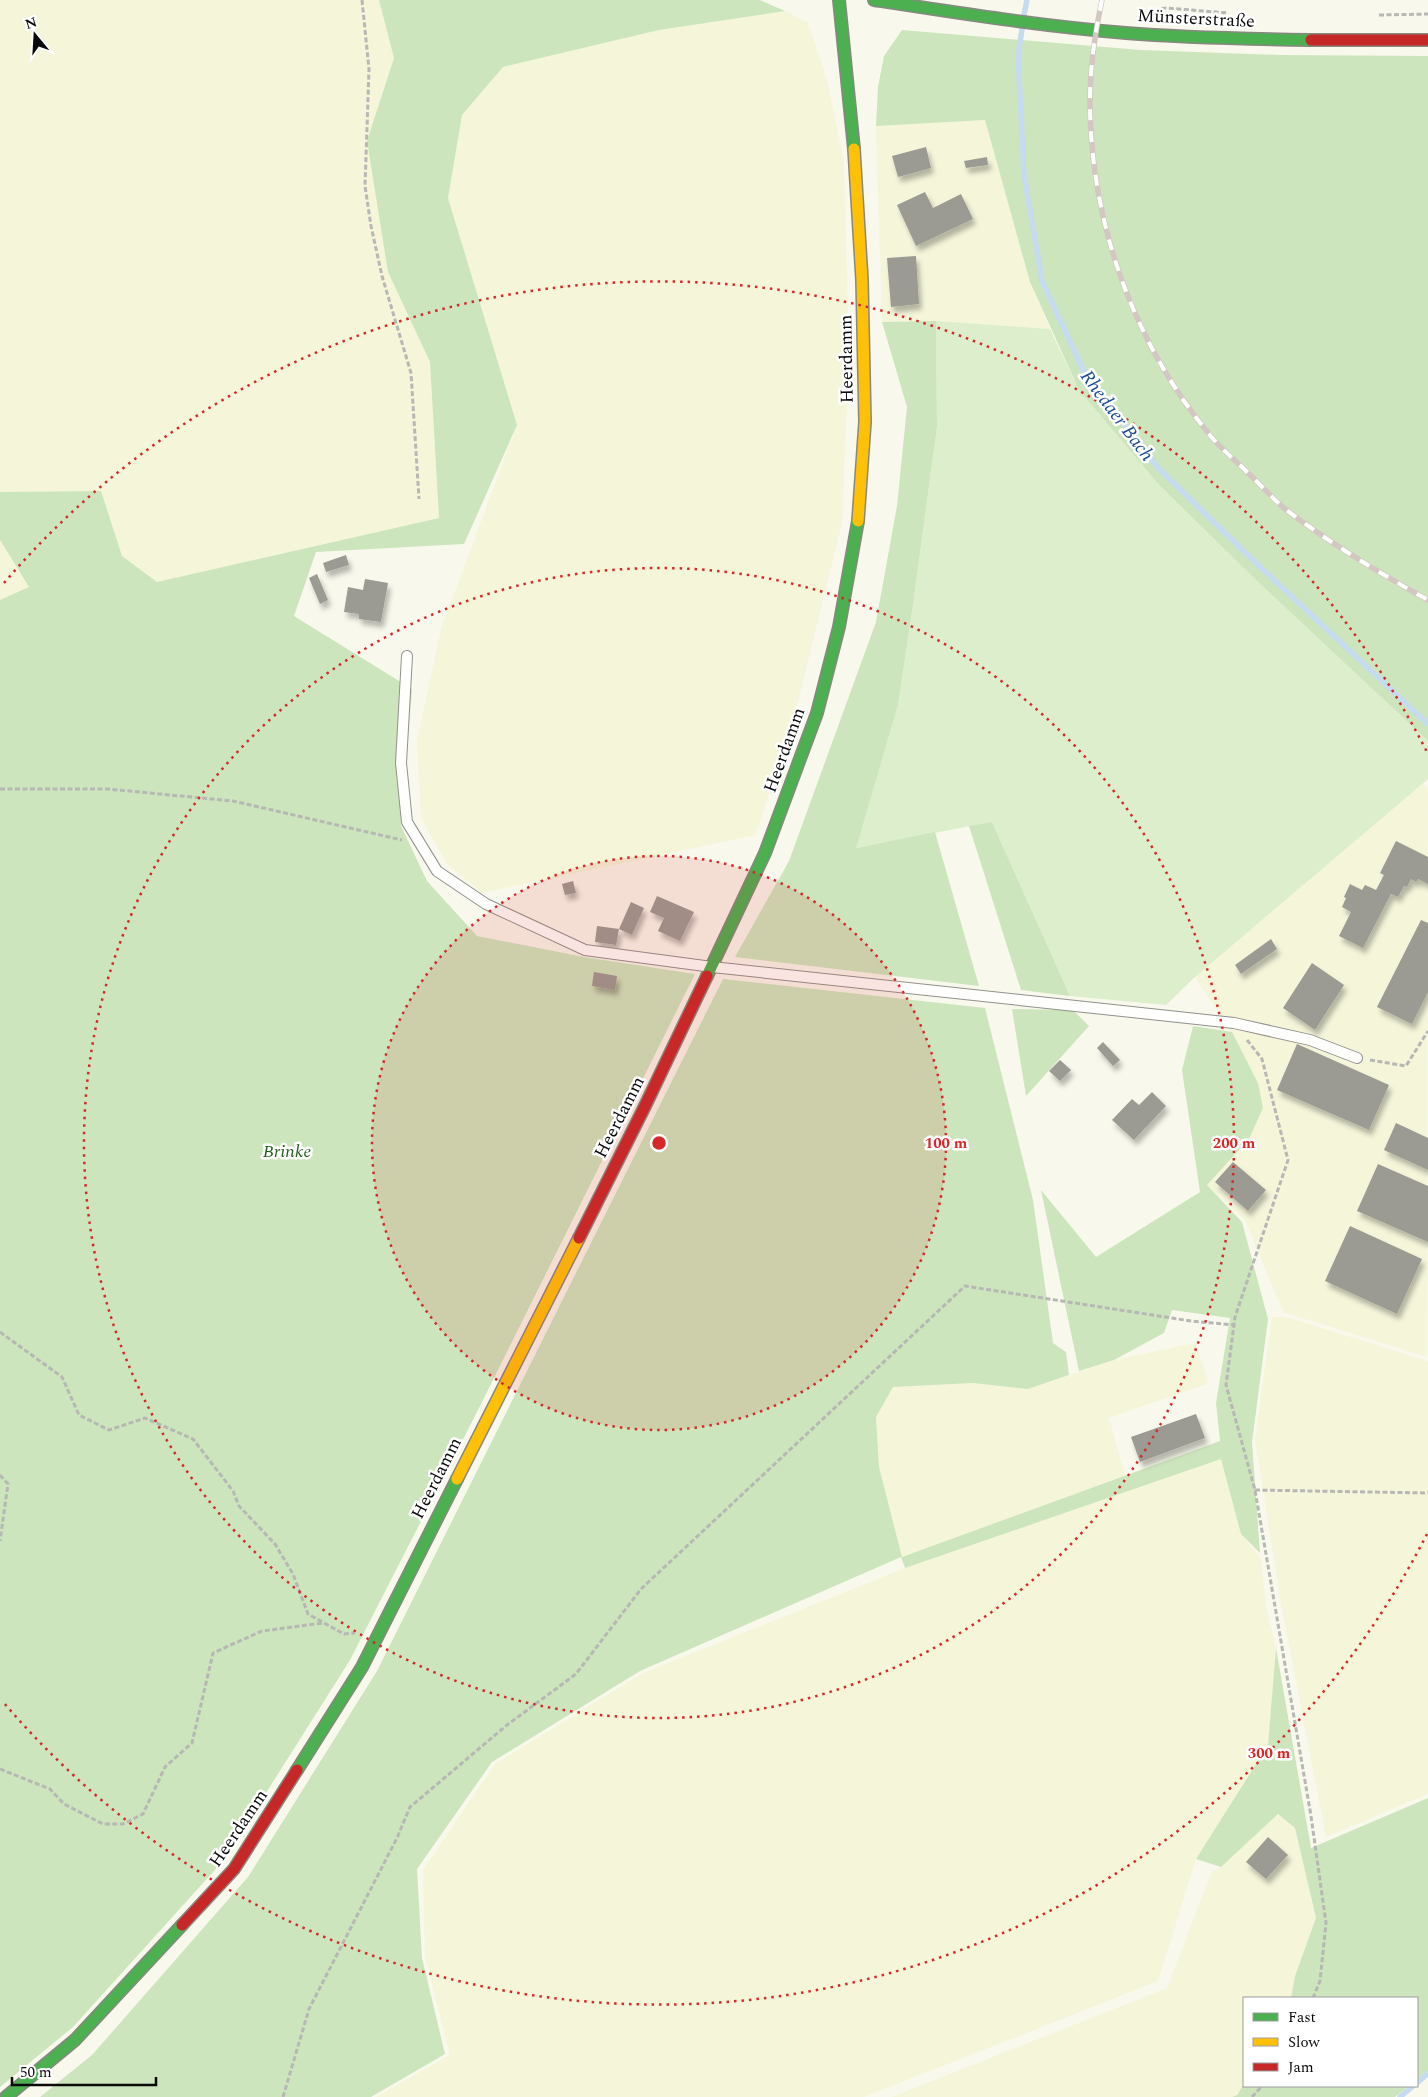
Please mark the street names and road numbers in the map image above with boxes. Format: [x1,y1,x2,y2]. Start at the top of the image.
street label: Münsterstraße [1137,2,1255,35]
street label: Heerdamm [832,314,861,404]
street label: Heerdamm [757,704,812,797]
street label: Heerdamm [587,1071,652,1163]
street label: Heerdamm [404,1432,469,1524]
street label: Heerdamm [202,1784,274,1873]

